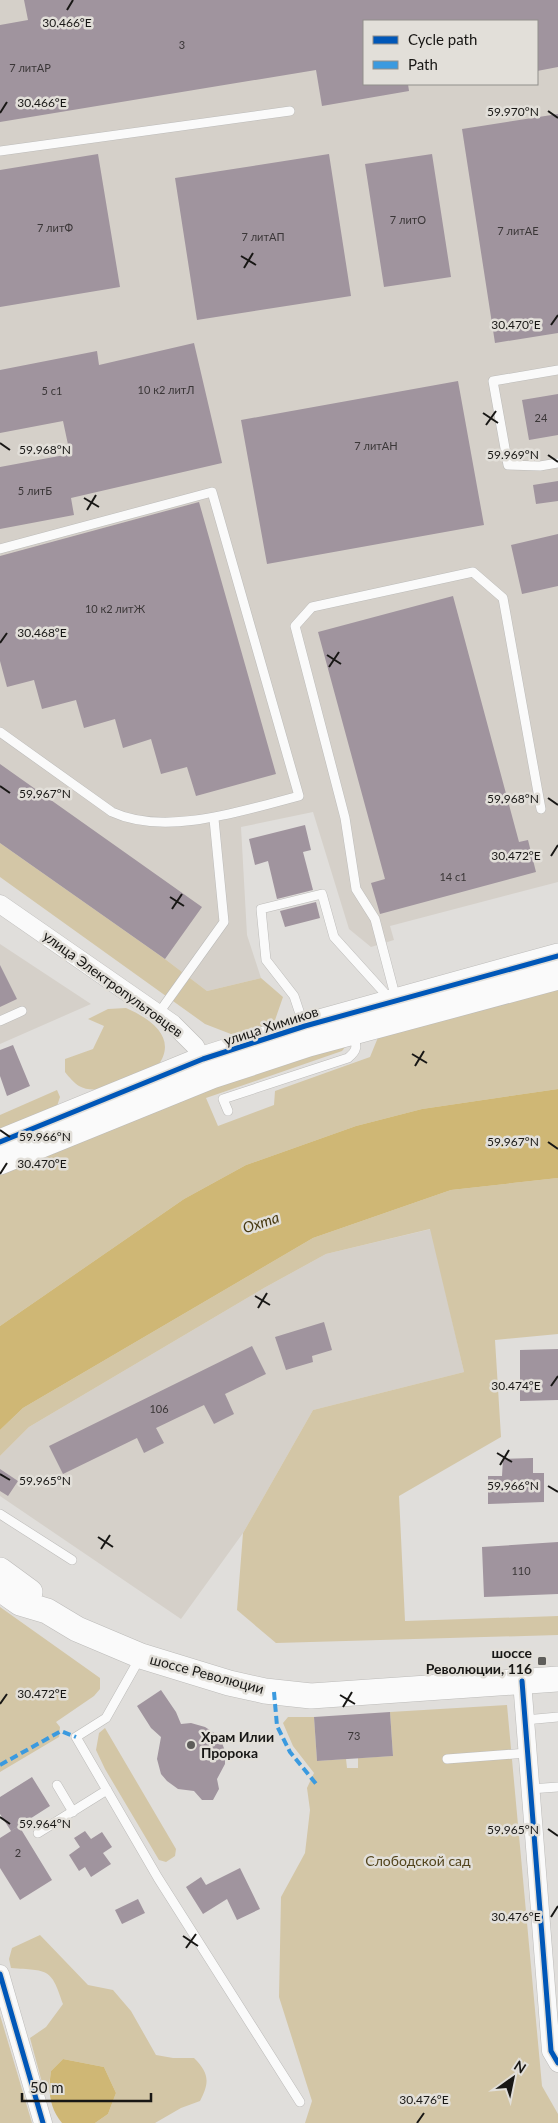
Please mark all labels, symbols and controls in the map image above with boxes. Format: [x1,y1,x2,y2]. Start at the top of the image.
text: 30.466°E [42,15,92,30]
legend [363,20,538,85]
text: Cycle path [408,30,477,48]
house number: 3 [179,38,185,51]
text: Path [408,55,438,73]
house number: 7 литАР [9,61,51,74]
text: 30.466°E [17,95,67,110]
text: 59.970°N [487,104,539,119]
house number: 7 литО [390,213,426,226]
house number: 7 литФ [37,221,73,234]
house number: 7 литАЕ [497,224,539,237]
house number: 7 литАП [241,230,285,243]
text: 30.470°E [491,317,541,332]
house number: 10 к2 литЛ [138,383,194,396]
house number: 5 с1 [42,384,62,397]
house number: 24 [535,411,548,424]
house number: 7 литАН [354,439,398,452]
text: 59.968°N [19,442,71,457]
text: 59.969°N [487,447,539,462]
house number: 5 литБ [18,484,52,497]
house number: 10 к2 литЖ [85,602,146,615]
text: 30.468°E [17,625,67,640]
text: 59.967°N [19,786,71,801]
text: 59.968°N [487,791,539,806]
text: 30.472°E [491,848,541,863]
house number: 14 с1 [439,870,467,883]
street label: улица Электропультовцев [40,927,187,1040]
street label: улица Химиков [221,1002,320,1049]
text: 59.966°N [19,1129,71,1144]
text: 59.967°N [487,1134,539,1149]
text: 30.470°E [17,1156,67,1171]
water label: Охта [240,1208,282,1236]
text: 30.474°E [491,1378,541,1393]
house number: 106 [149,1402,169,1415]
text: 59.965°N [19,1473,71,1488]
text: 59.966°N [487,1478,539,1493]
house number: 110 [511,1564,531,1577]
place label: шоссе Революции, 116 [426,1644,533,1677]
street label: шоссе Революции [148,1650,266,1697]
marker: шоссе Революции, 116 [536,1655,548,1667]
text: 30.472°E [17,1686,67,1701]
place label: Храм Илии Пророка [201,1728,274,1761]
house number: 73 [348,1729,360,1742]
marker: Храм Илии Пророка [185,1739,197,1751]
text: 59.964°N [19,1816,71,1831]
text: 59.965°N [487,1822,539,1837]
house number: 2 [15,1846,21,1859]
park label: Слободской сад [365,1852,471,1869]
text: 30.476°E [491,1909,541,1924]
north arrow [488,2053,538,2103]
text: N [511,2057,530,2077]
scale bar [22,2070,151,2102]
text: 50 m [30,2078,64,2096]
text: 30.476°E [399,2092,449,2107]

